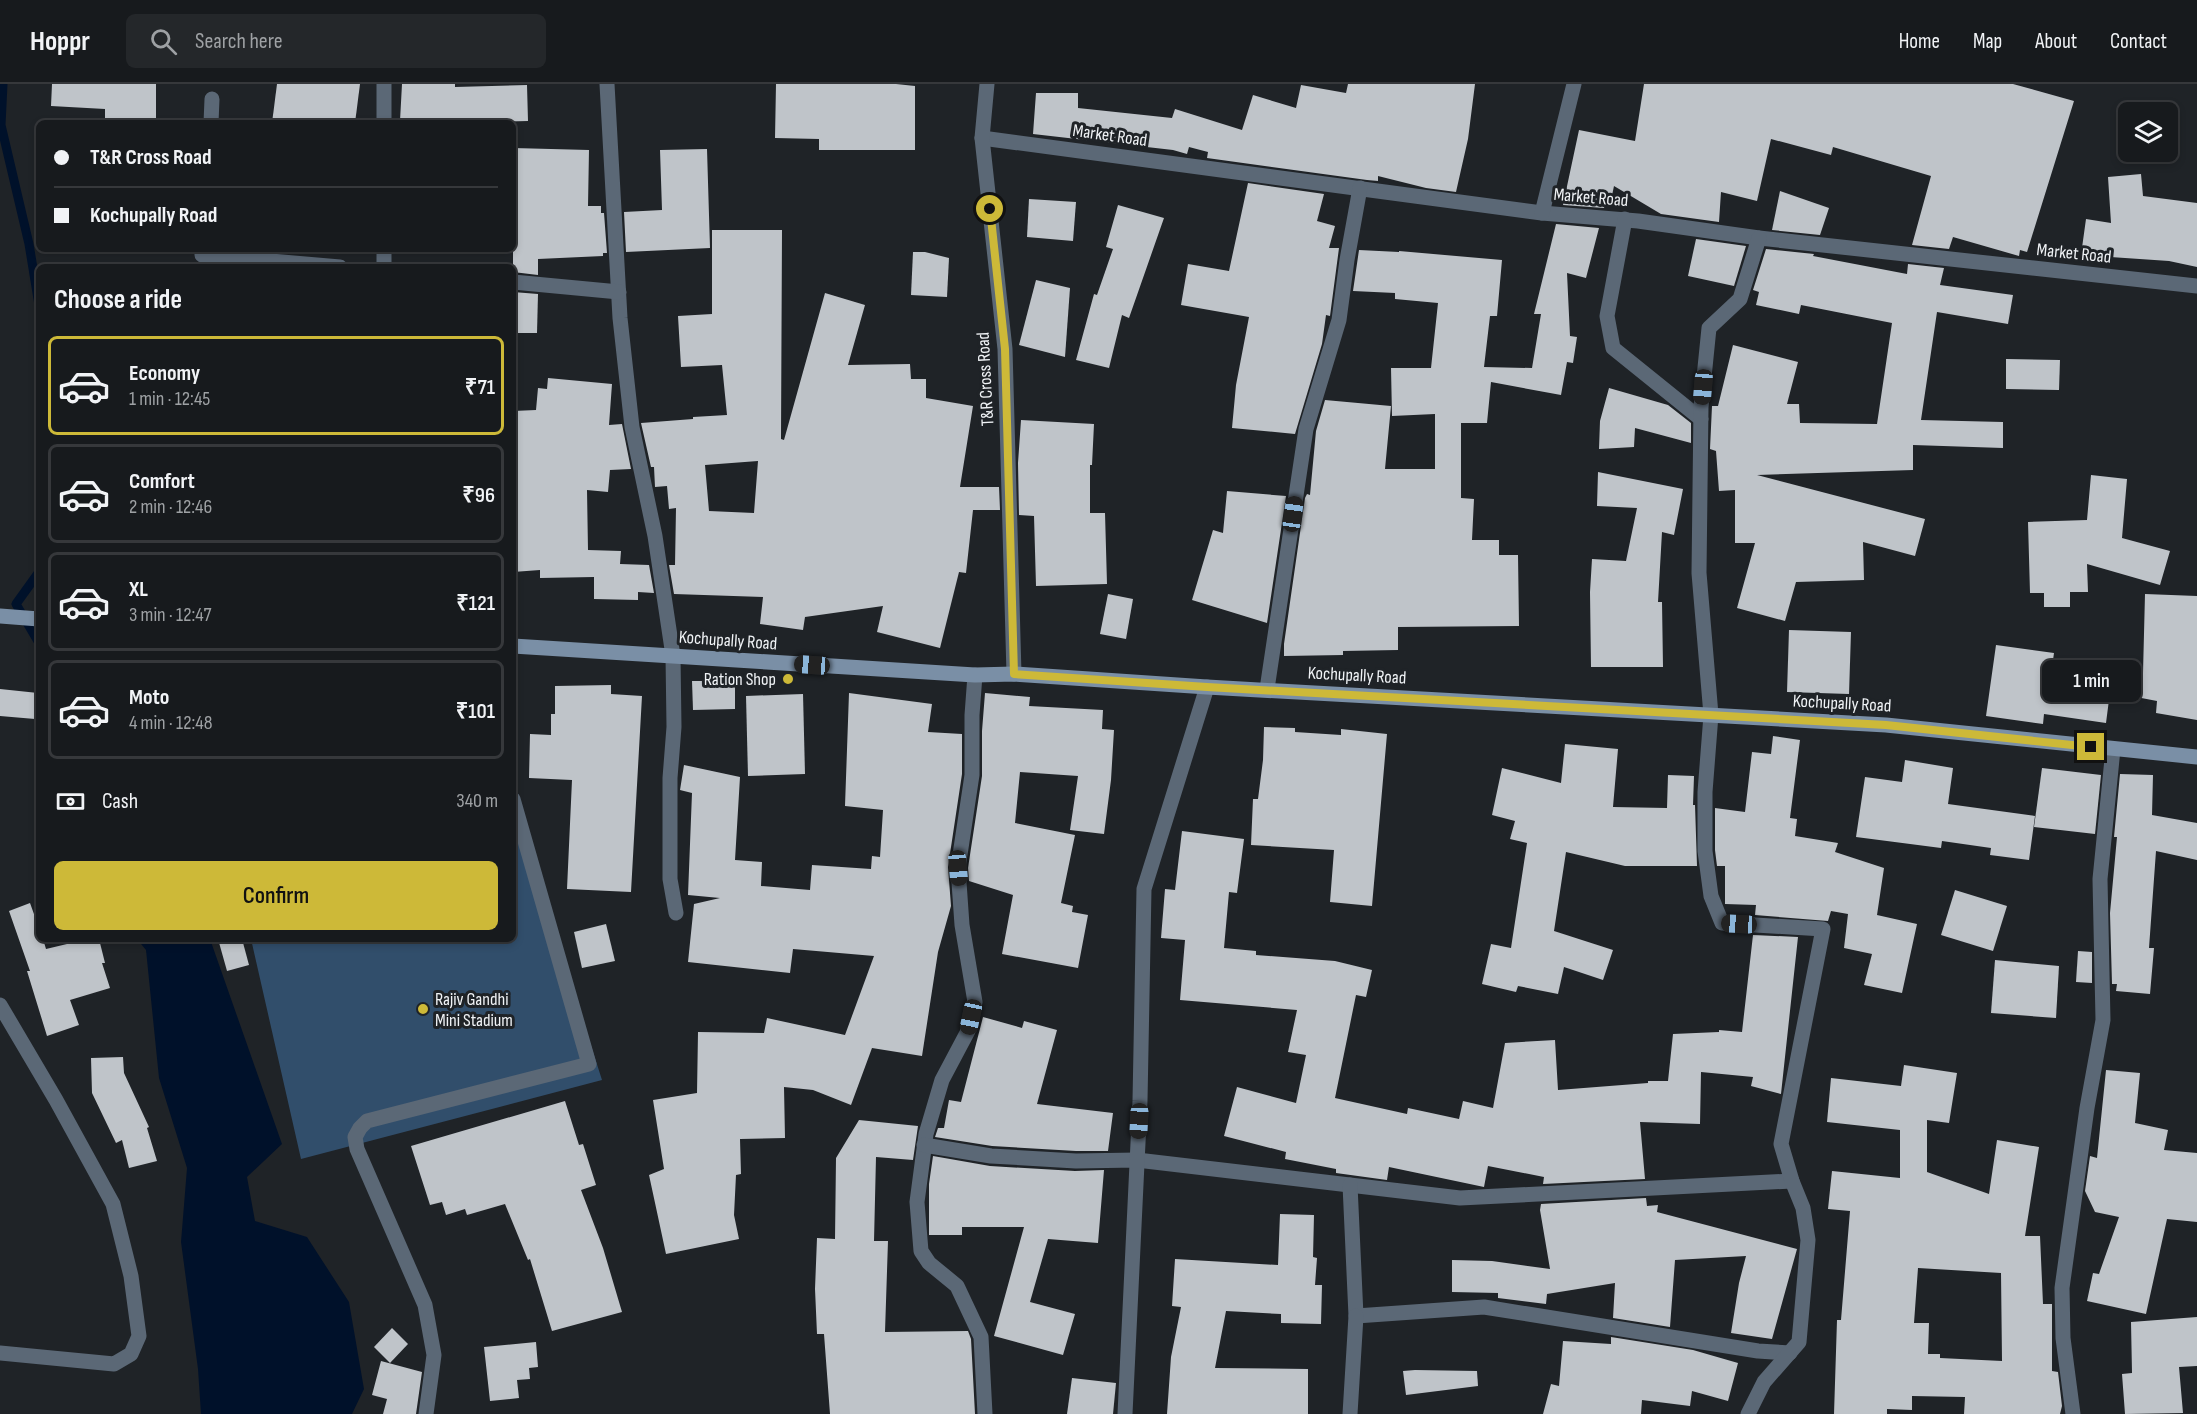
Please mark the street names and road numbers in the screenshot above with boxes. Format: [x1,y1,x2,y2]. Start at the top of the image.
street label: Market Road [1071,120,1148,151]
street label: Market Road [1553,184,1629,211]
street label: Market Road [2036,239,2112,268]
street label: T&R Cross Road [973,331,998,427]
street label: Kochupally Road [678,627,778,654]
street label: Kochupally Road [1307,662,1407,689]
street label: Kochupally Road [1792,690,1892,717]

